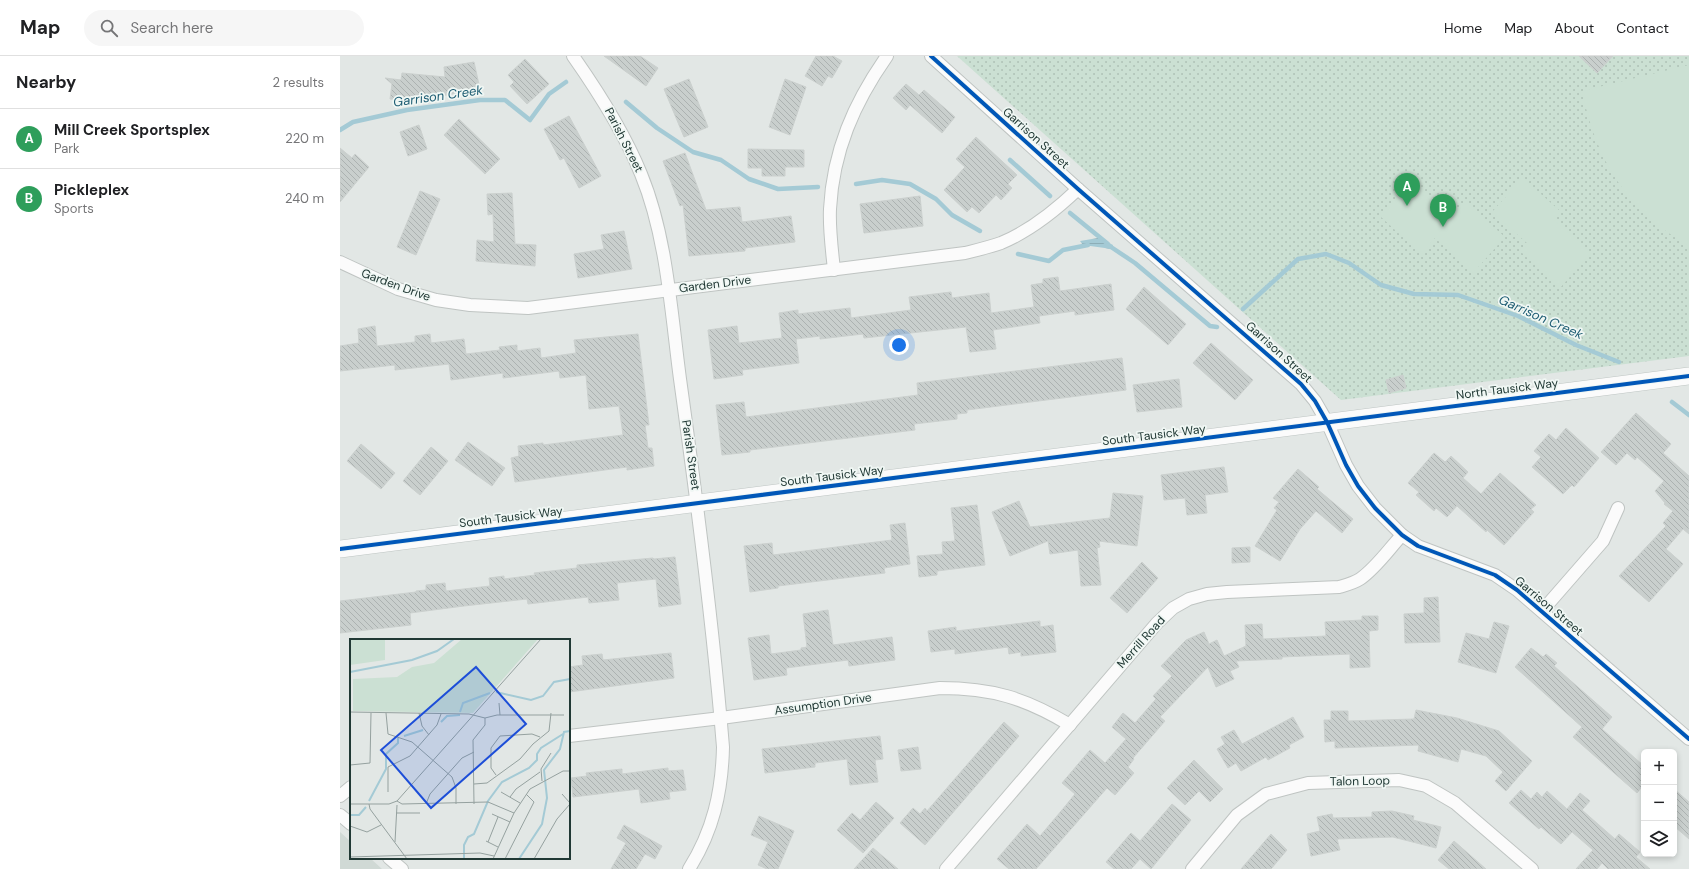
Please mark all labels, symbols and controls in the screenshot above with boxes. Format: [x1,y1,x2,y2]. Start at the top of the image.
search box [84,10,364,46]
text: Map [20,15,60,40]
icon: search [98,17,120,39]
text: Search here [130,18,213,38]
text: Home [1444,19,1482,37]
text: Map [1504,19,1532,37]
text: About [1554,19,1594,37]
text: Contact [1616,19,1669,37]
text: Nearby [16,71,76,93]
text: 2 results [273,74,324,91]
water label: Garrison Creek [392,81,484,111]
street label: Garrison Street [999,104,1073,172]
street label: Parish Street [601,105,647,175]
text: Mill Creek Sportsplex [54,120,210,140]
text: A [24,130,34,147]
text: 220 m [285,130,324,147]
text: Park [54,140,80,157]
pin: A [1394,173,1420,206]
text: Pickleplex [54,180,129,200]
text: B [25,190,33,207]
text: 240 m [285,190,324,207]
pin: B [1430,194,1456,227]
text: Sports [54,200,94,217]
street label: Garden Drive [359,265,433,305]
street label: Garden Drive [678,272,752,296]
water label: Garrison Creek [1496,291,1586,343]
street label: Garrison Street [1242,318,1316,386]
your location [889,335,909,355]
street label: North Tausick Way [1455,375,1559,403]
street label: Parish Street [678,419,704,491]
street label: South Tausick Way [1101,421,1207,449]
street label: South Tausick Way [779,462,885,490]
street label: South Tausick Way [458,503,564,531]
street label: Garrison Street [1511,573,1587,640]
street label: Merrill Road [1113,612,1169,672]
inset map [350,639,570,859]
street label: Assumption Drive [773,689,873,719]
map controls [1641,749,1677,857]
button: + [1641,749,1677,785]
street label: Talon Loop [1330,772,1390,790]
button: − [1641,785,1677,821]
button: layers [1641,821,1677,857]

